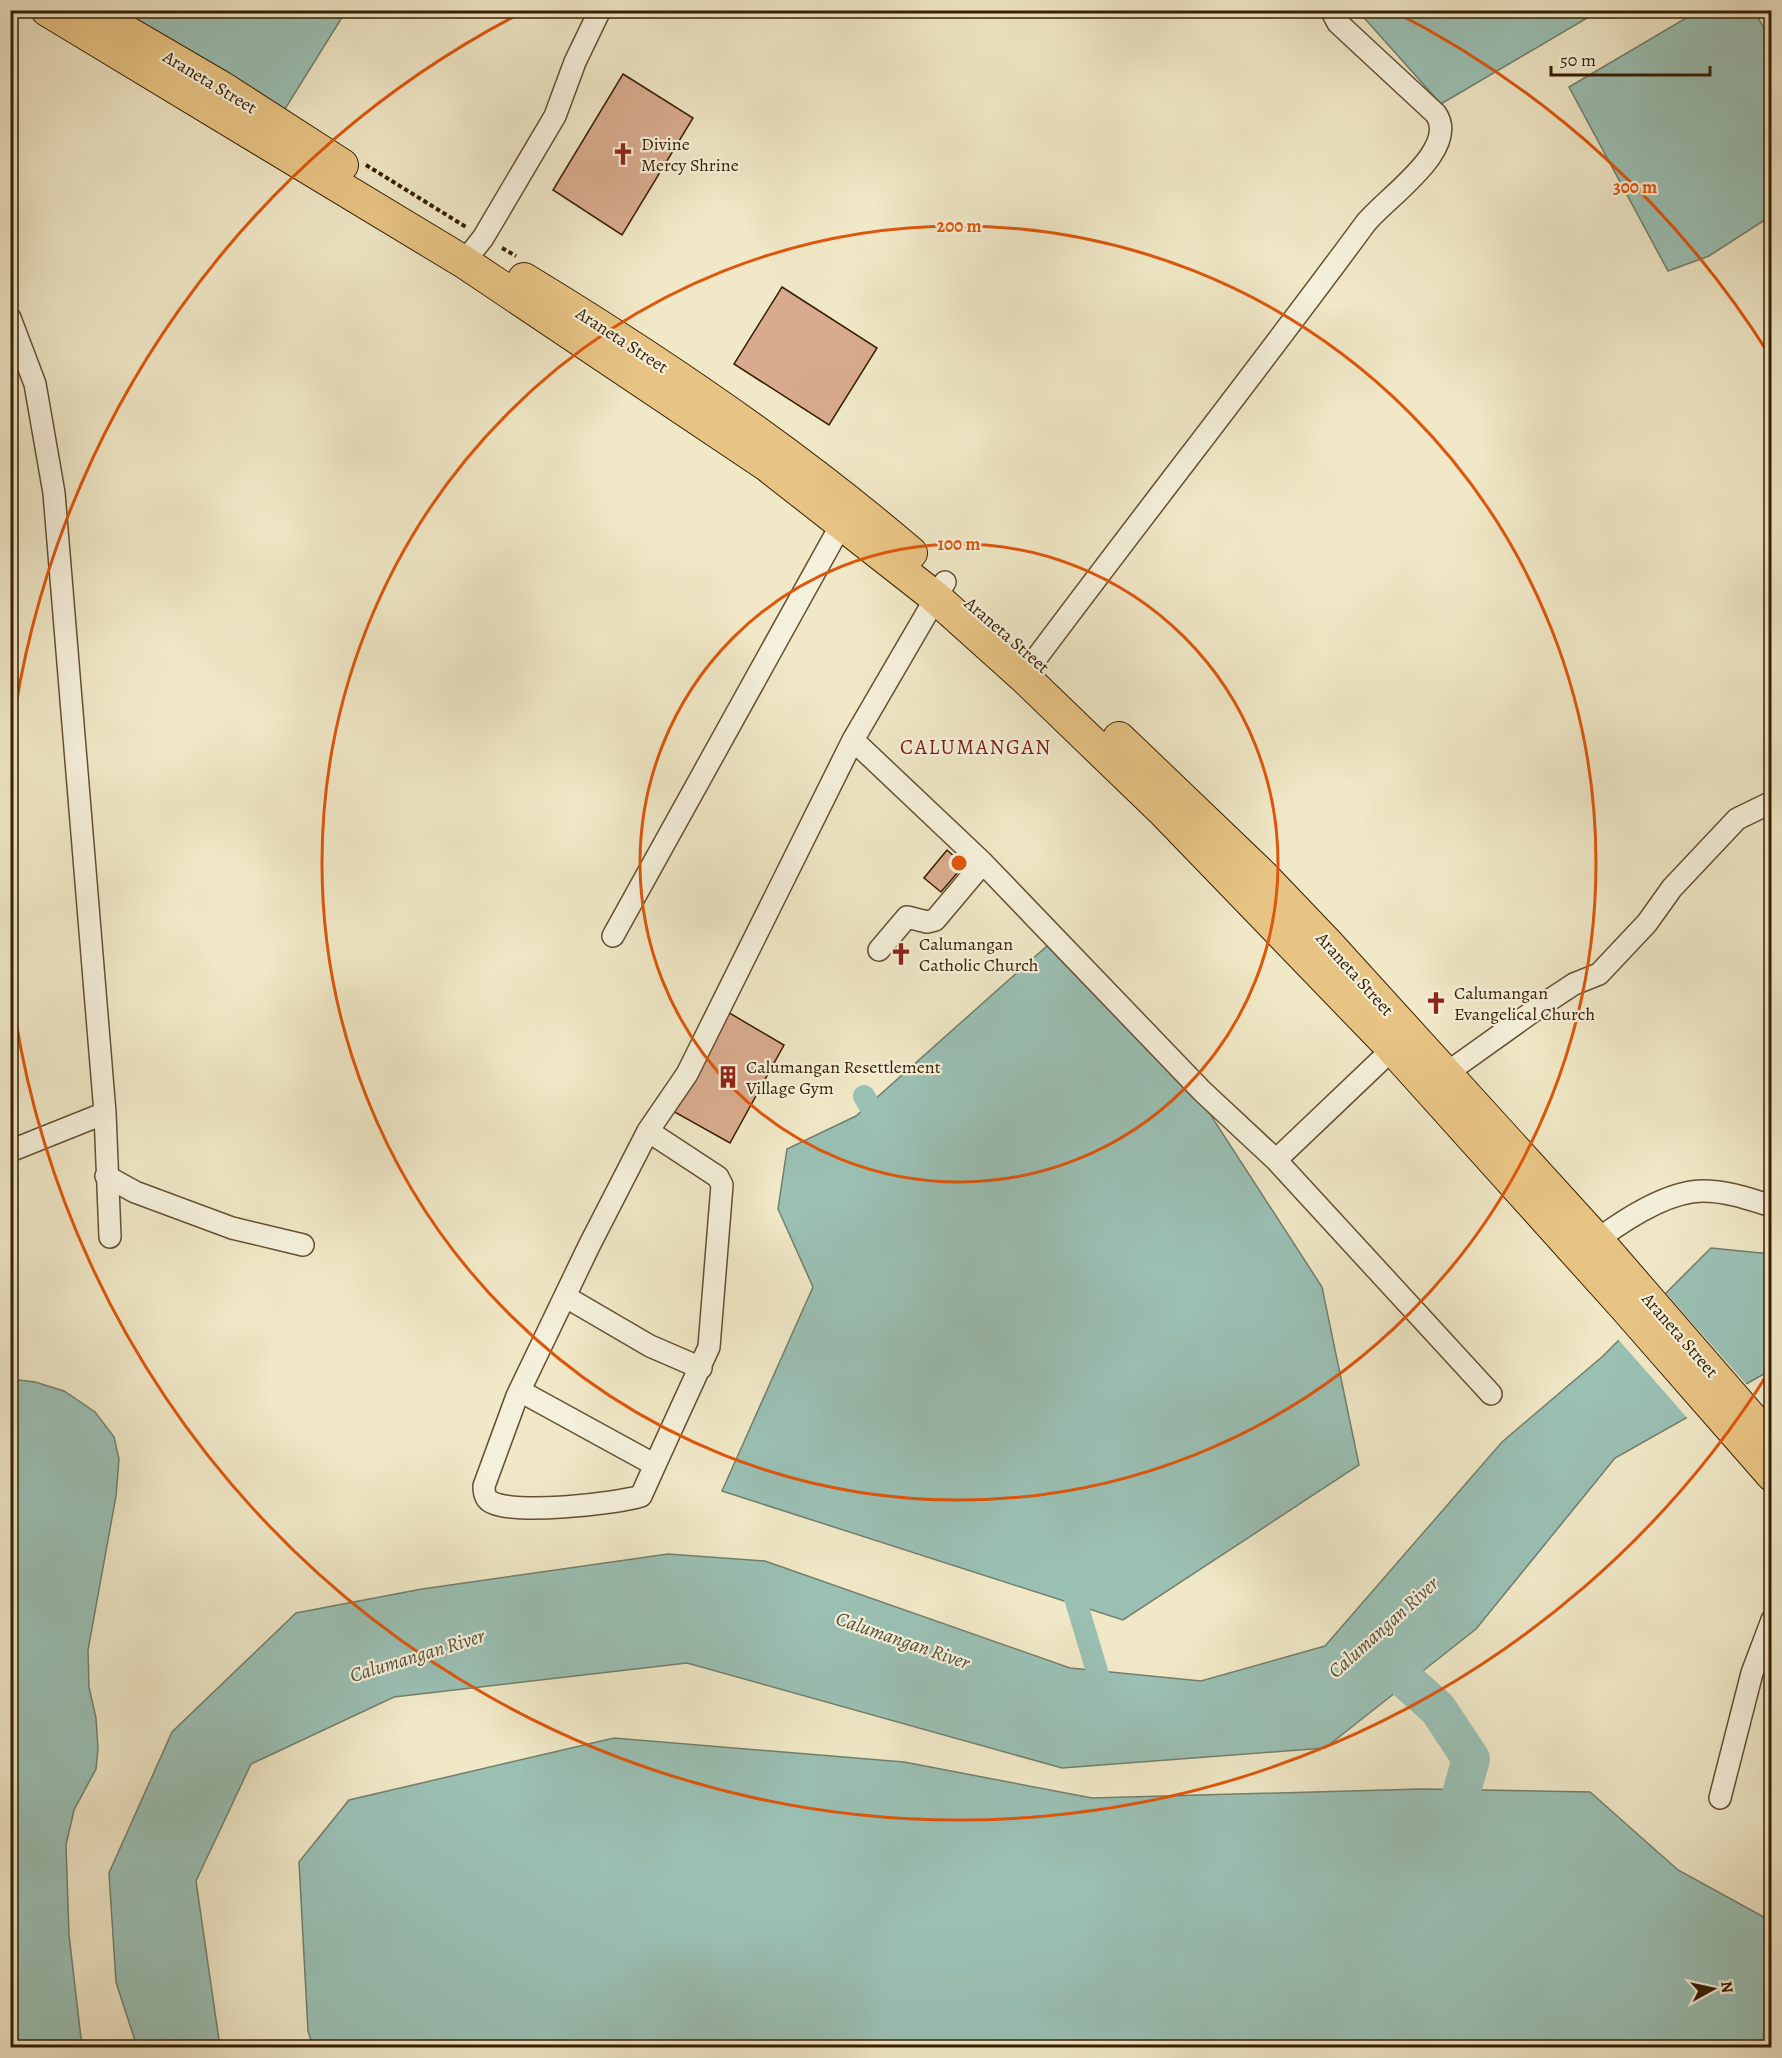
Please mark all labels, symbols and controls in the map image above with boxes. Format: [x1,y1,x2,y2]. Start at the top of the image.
scale bar [1551,39,1710,77]
street label: Araneta Street [158,44,261,119]
text: 50 m [1560,48,1596,72]
place label: Divine Mercy Shrine [641,132,739,177]
church icon: Divine Mercy Shrine [610,141,636,167]
text: 300 m [1613,175,1657,199]
text: 200 m [936,214,982,238]
street label: Araneta Street [570,301,673,379]
text: 100 m [938,532,980,556]
street label: Araneta Street [959,591,1055,679]
district label: CALUMANGAN [900,733,1052,761]
centre of rings [949,853,969,873]
street label: Araneta Street [1310,926,1399,1021]
place label: Calumangan Catholic Church [919,932,1039,977]
church icon: Calumangan Catholic Church [888,941,914,967]
place label: Calumangan Evangelical Church [1454,981,1595,1026]
church icon: Calumangan Evangelical Church [1423,990,1449,1016]
place label: Calumangan Resettlement Village Gym [745,1055,941,1100]
building icon: Calumangan Resettlement Village Gym [715,1064,741,1090]
street label: Araneta Street [1636,1287,1724,1383]
water label: Calumangan River [1322,1570,1445,1684]
water label: Calumangan River [832,1605,974,1676]
water label: Calumangan River [346,1622,489,1689]
north arrow [1683,1959,1743,2019]
text: N [1715,1980,1739,1995]

